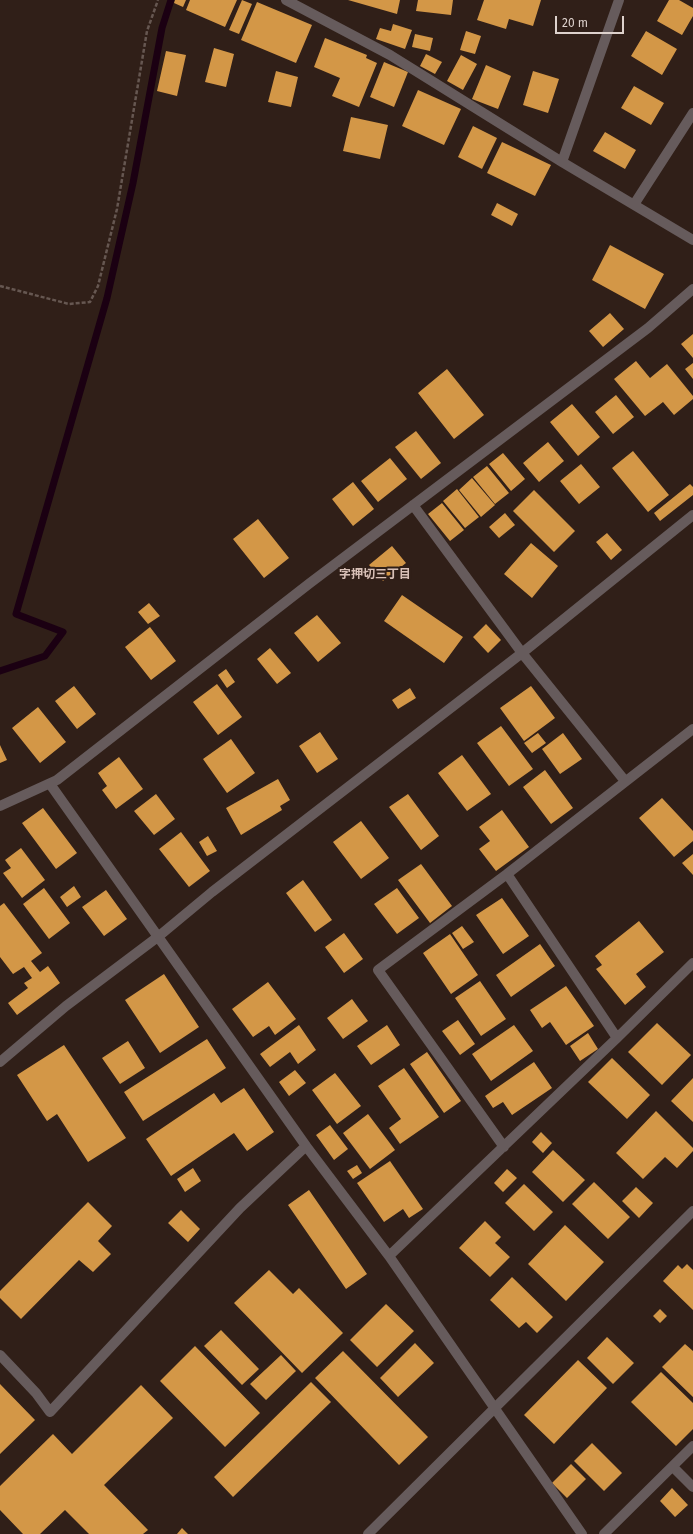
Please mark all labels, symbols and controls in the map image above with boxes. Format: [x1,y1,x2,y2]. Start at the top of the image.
scale bar [557,8,626,34]
text: 20 m [562,16,588,30]
district label: 字押切三丁目 [339,568,411,582]

